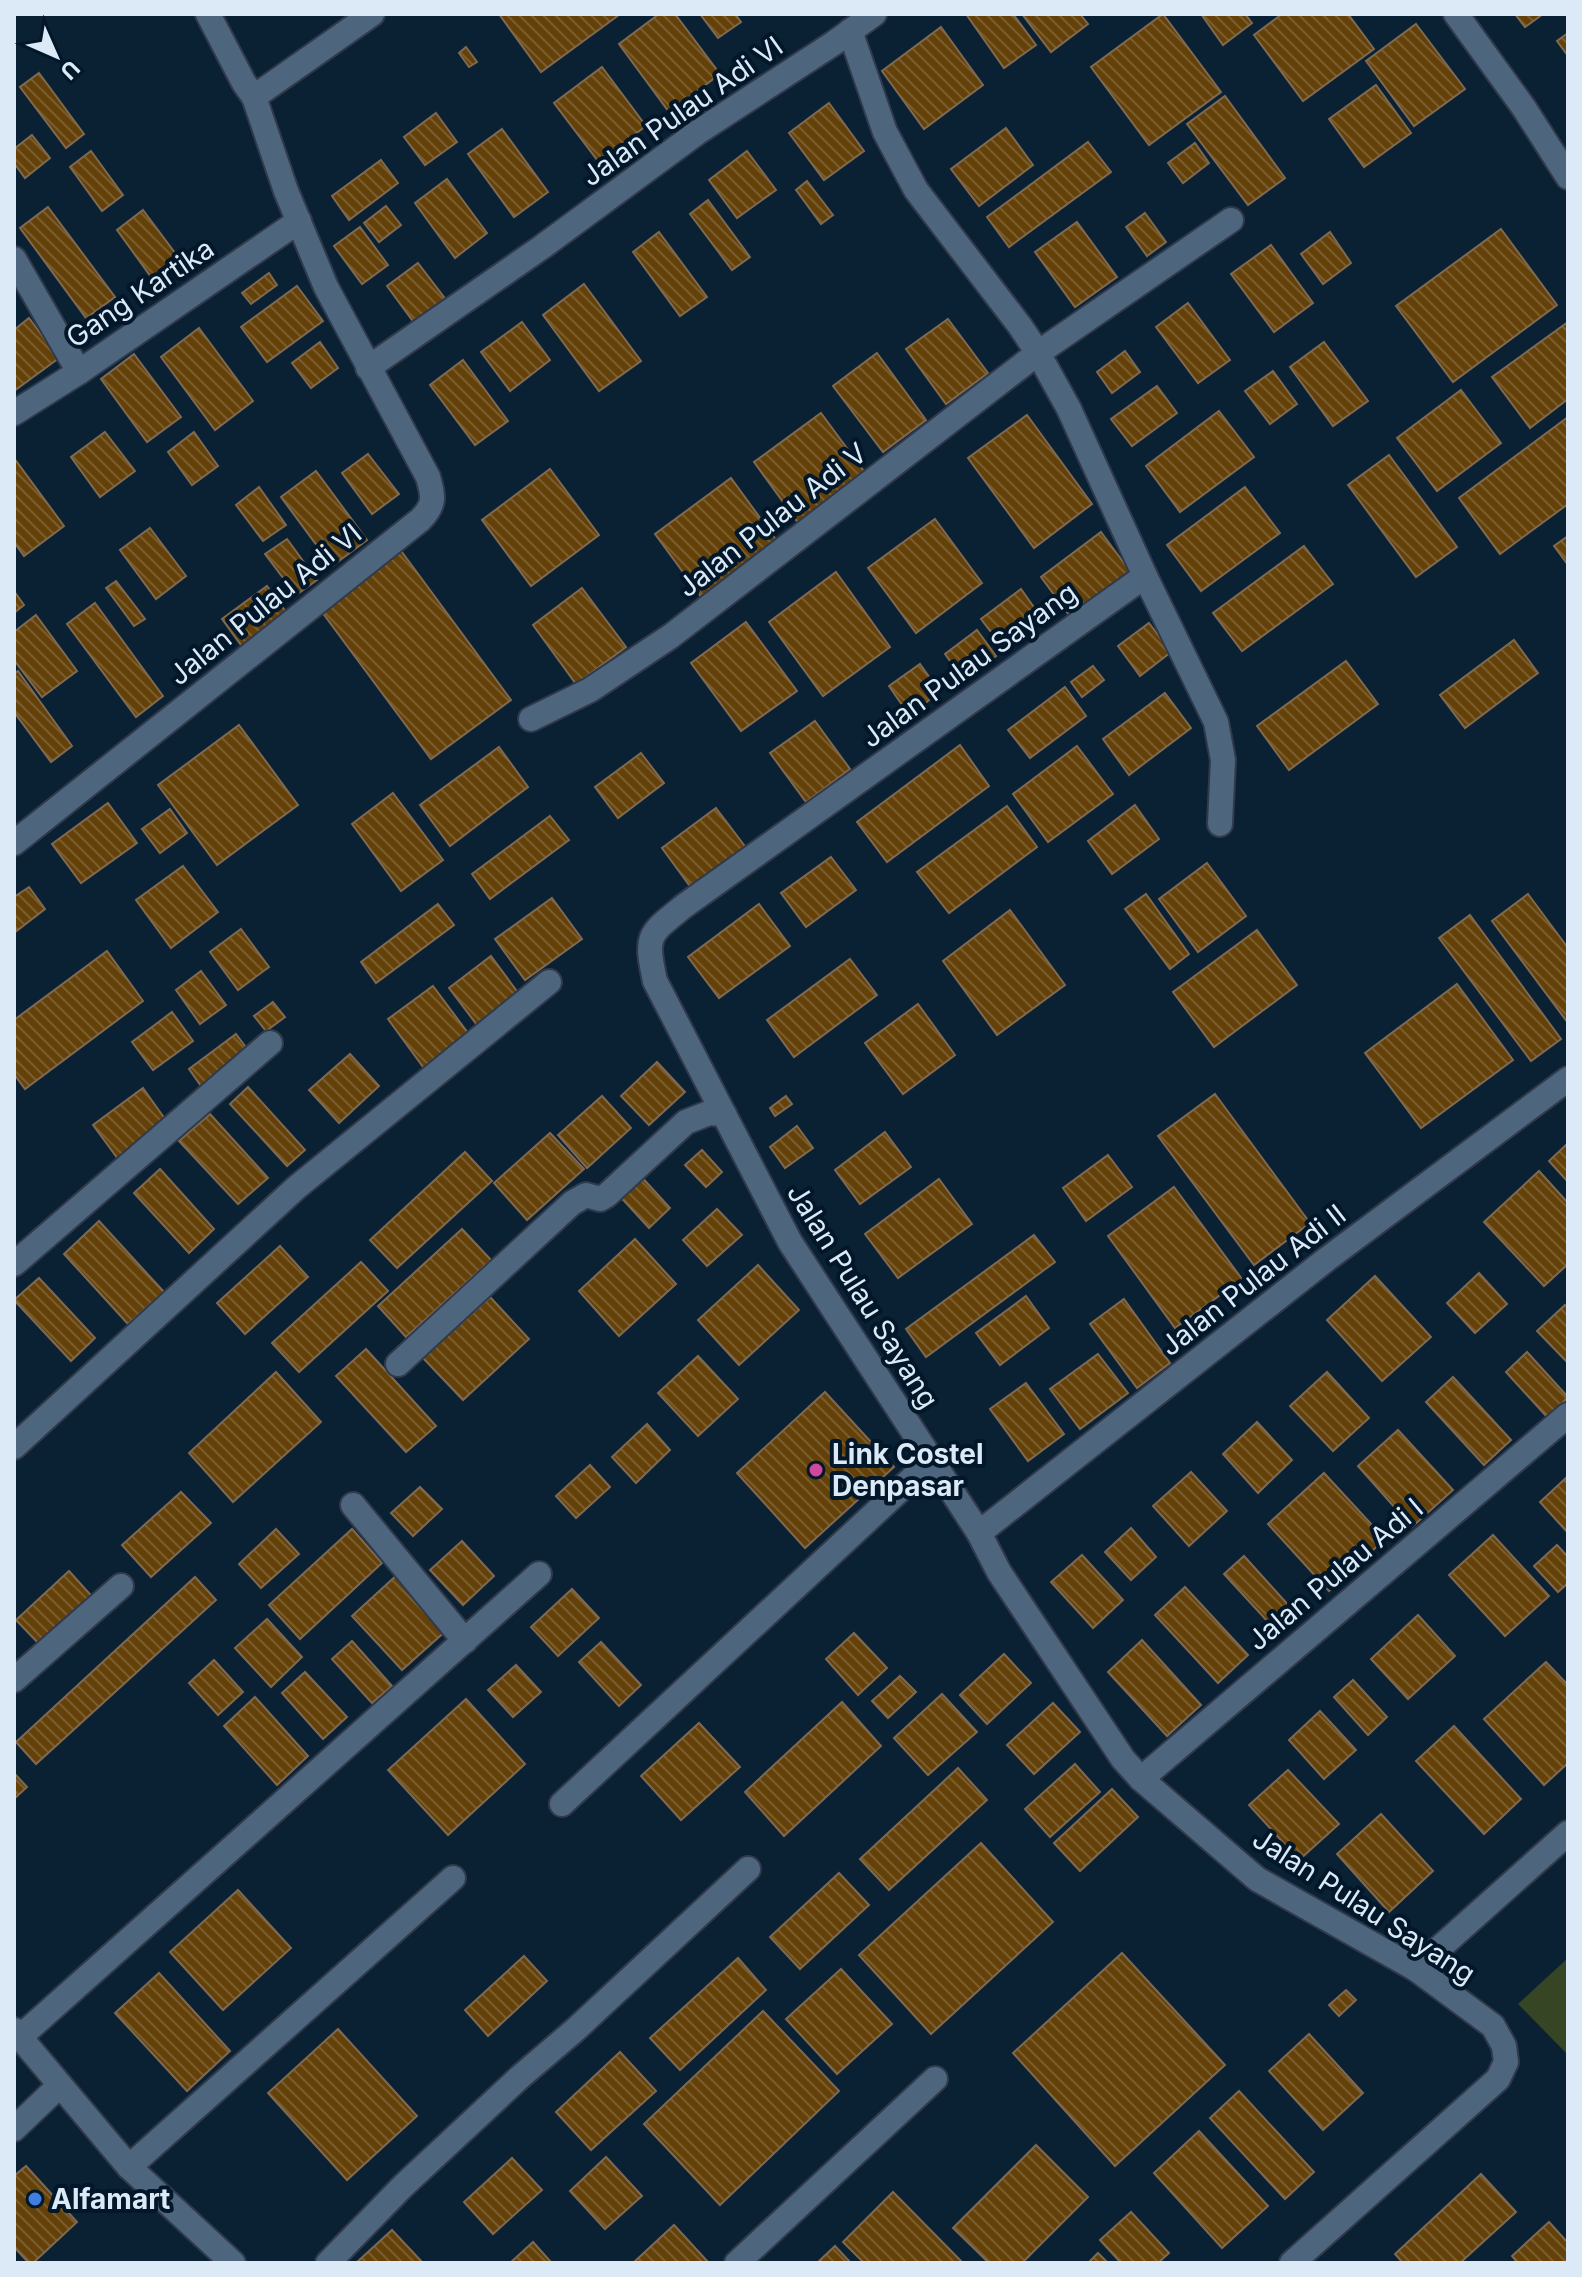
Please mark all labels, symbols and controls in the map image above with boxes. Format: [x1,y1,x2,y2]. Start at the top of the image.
north arrow [16,16,96,96]
street label: Jalan Pulau Adi VI [575,29,789,193]
text: U [55,55,85,85]
street label: Gang Kartika [60,231,220,355]
street label: Jalan Pulau Adi V [671,436,873,604]
street label: Jalan Pulau Adi VI [162,516,368,692]
street label: Jalan Pulau Sayang [855,575,1083,755]
street label: Jalan Pulau Sayang [780,1177,946,1415]
street label: Jalan Pulau Adi II [1153,1197,1353,1363]
place label: Link Costel Denpasar [832,1437,984,1503]
marker: Link Costel Denpasar [807,1461,825,1479]
street label: Jalan Pulau Adi I [1240,1491,1430,1657]
street label: Jalan Pulau Sayang [1246,1821,1482,1991]
place label: Alfamart [51,2182,170,2216]
marker: Alfamart [26,2190,44,2208]

